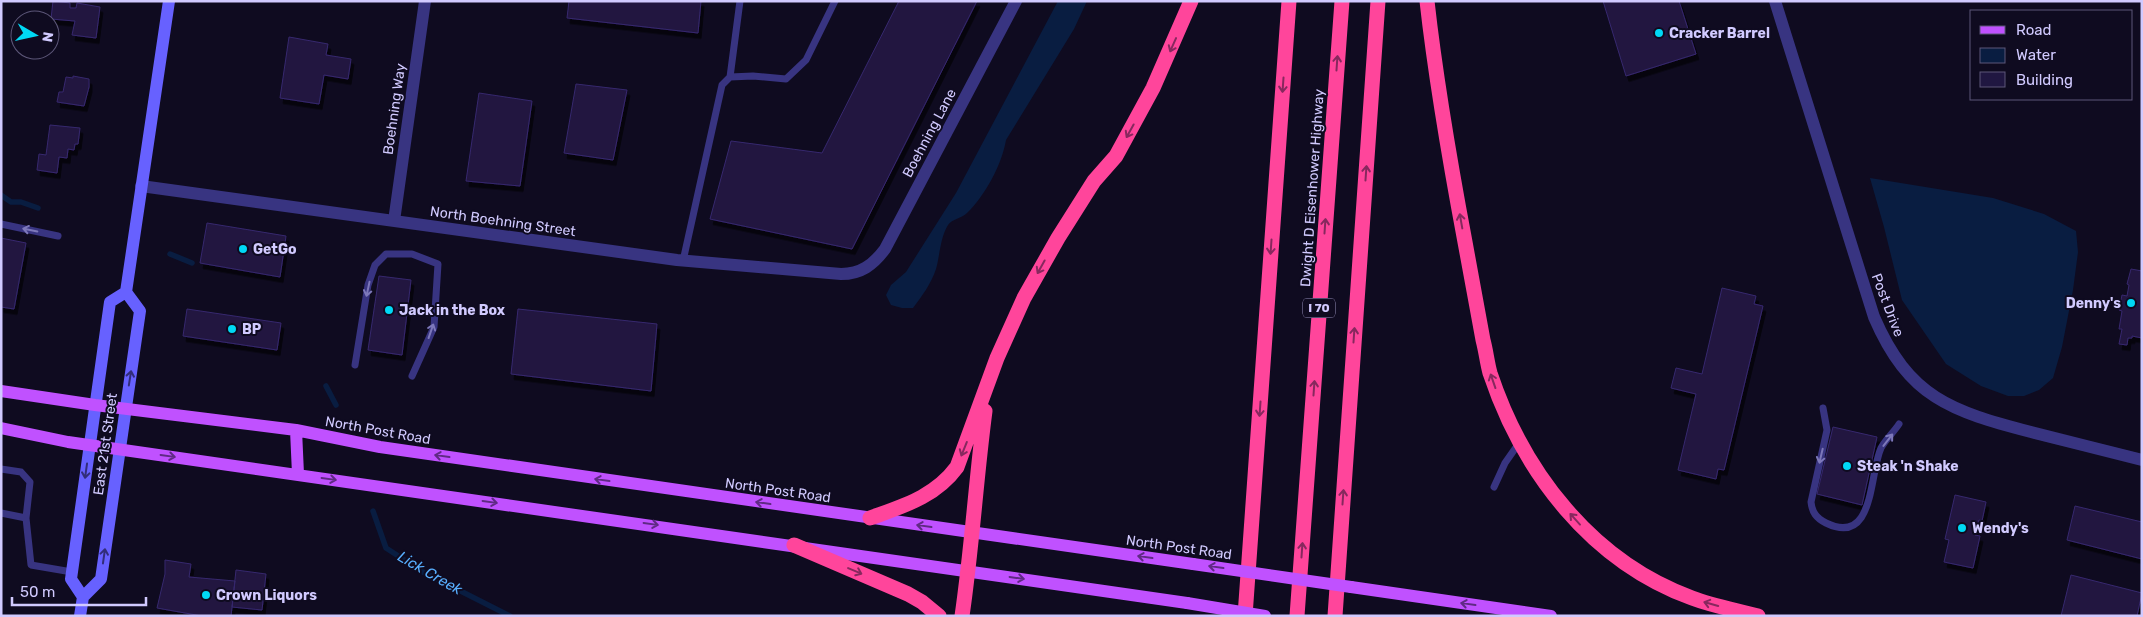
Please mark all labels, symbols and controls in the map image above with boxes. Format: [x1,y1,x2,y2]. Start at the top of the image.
north arrow [10,10,60,60]
legend [1970,10,2133,100]
text: Road [2016,21,2052,39]
place label: Cracker Barrel [1669,25,1770,42]
marker: Cracker Barrel [1653,27,1665,39]
text: N [38,31,57,43]
one-way arrow [1167,37,1177,52]
text: Water [2016,46,2056,64]
one-way arrow [1332,56,1342,72]
street label: Boehning Way [380,62,409,156]
text: Building [2016,71,2073,89]
one-way arrow [1278,77,1288,93]
street label: Boehning Lane [899,86,960,180]
street label: Dwight D Eisenhower Highway [1297,88,1328,288]
one-way arrow [1125,124,1135,139]
one-way arrow [1361,165,1370,181]
street label: North Boehning Street [429,203,577,240]
one-way arrow [1456,214,1465,230]
one-way arrow [1321,218,1330,234]
one-way arrow [22,225,38,234]
one-way arrow [1267,239,1276,255]
place label: GetGo [253,241,297,258]
marker: GetGo [237,243,249,255]
one-way arrow [1036,259,1046,274]
street label: Post Drive [1868,271,1907,339]
one-way arrow [363,281,372,297]
place label: Denny's [2066,295,2121,312]
marker: Denny's [2125,297,2137,309]
road number: I 70 [1303,298,1335,318]
place label: Jack in the Box [399,302,506,319]
marker: Jack in the Box [383,304,395,316]
place label: BP [242,321,262,338]
marker: BP [226,323,238,335]
one-way arrow [427,324,436,340]
one-way arrow [1350,327,1359,343]
one-way arrow [126,370,136,386]
one-way arrow [1488,373,1497,389]
one-way arrow [1309,380,1318,396]
street label: East 21st Street [90,391,121,496]
one-way arrow [1255,401,1264,417]
street label: North Post Road [324,413,432,448]
one-way arrow [1882,434,1893,447]
one-way arrow [959,441,968,456]
one-way arrow [1816,447,1825,463]
one-way arrow [160,451,176,461]
one-way arrow [434,451,450,461]
place label: Steak 'n Shake [1857,458,1959,475]
marker: Steak 'n Shake [1841,460,1853,472]
one-way arrow [81,462,91,478]
one-way arrow [321,474,337,484]
one-way arrow [595,474,611,484]
street label: North Post Road [724,475,832,506]
one-way arrow [1339,490,1348,506]
one-way arrow [481,497,497,507]
one-way arrow [755,498,771,508]
one-way arrow [1569,512,1581,525]
one-way arrow [642,520,658,530]
place label: Wendy's [1972,520,2029,537]
one-way arrow [916,521,932,531]
marker: Wendy's [1956,522,1968,534]
street label: North Post Road [1125,532,1233,563]
one-way arrow [1297,542,1307,558]
water label: Lick Creek [394,547,466,599]
one-way arrow [99,548,109,564]
one-way arrow [1137,552,1153,562]
one-way arrow [1208,562,1224,572]
one-way arrow [847,567,862,577]
one-way arrow [1009,573,1025,583]
scale bar [12,574,146,606]
text: 50 m [20,583,55,601]
place label: Crown Liquors [216,587,317,604]
marker: Crown Liquors [200,589,212,601]
one-way arrow [1460,599,1476,609]
one-way arrow [1703,599,1719,608]

